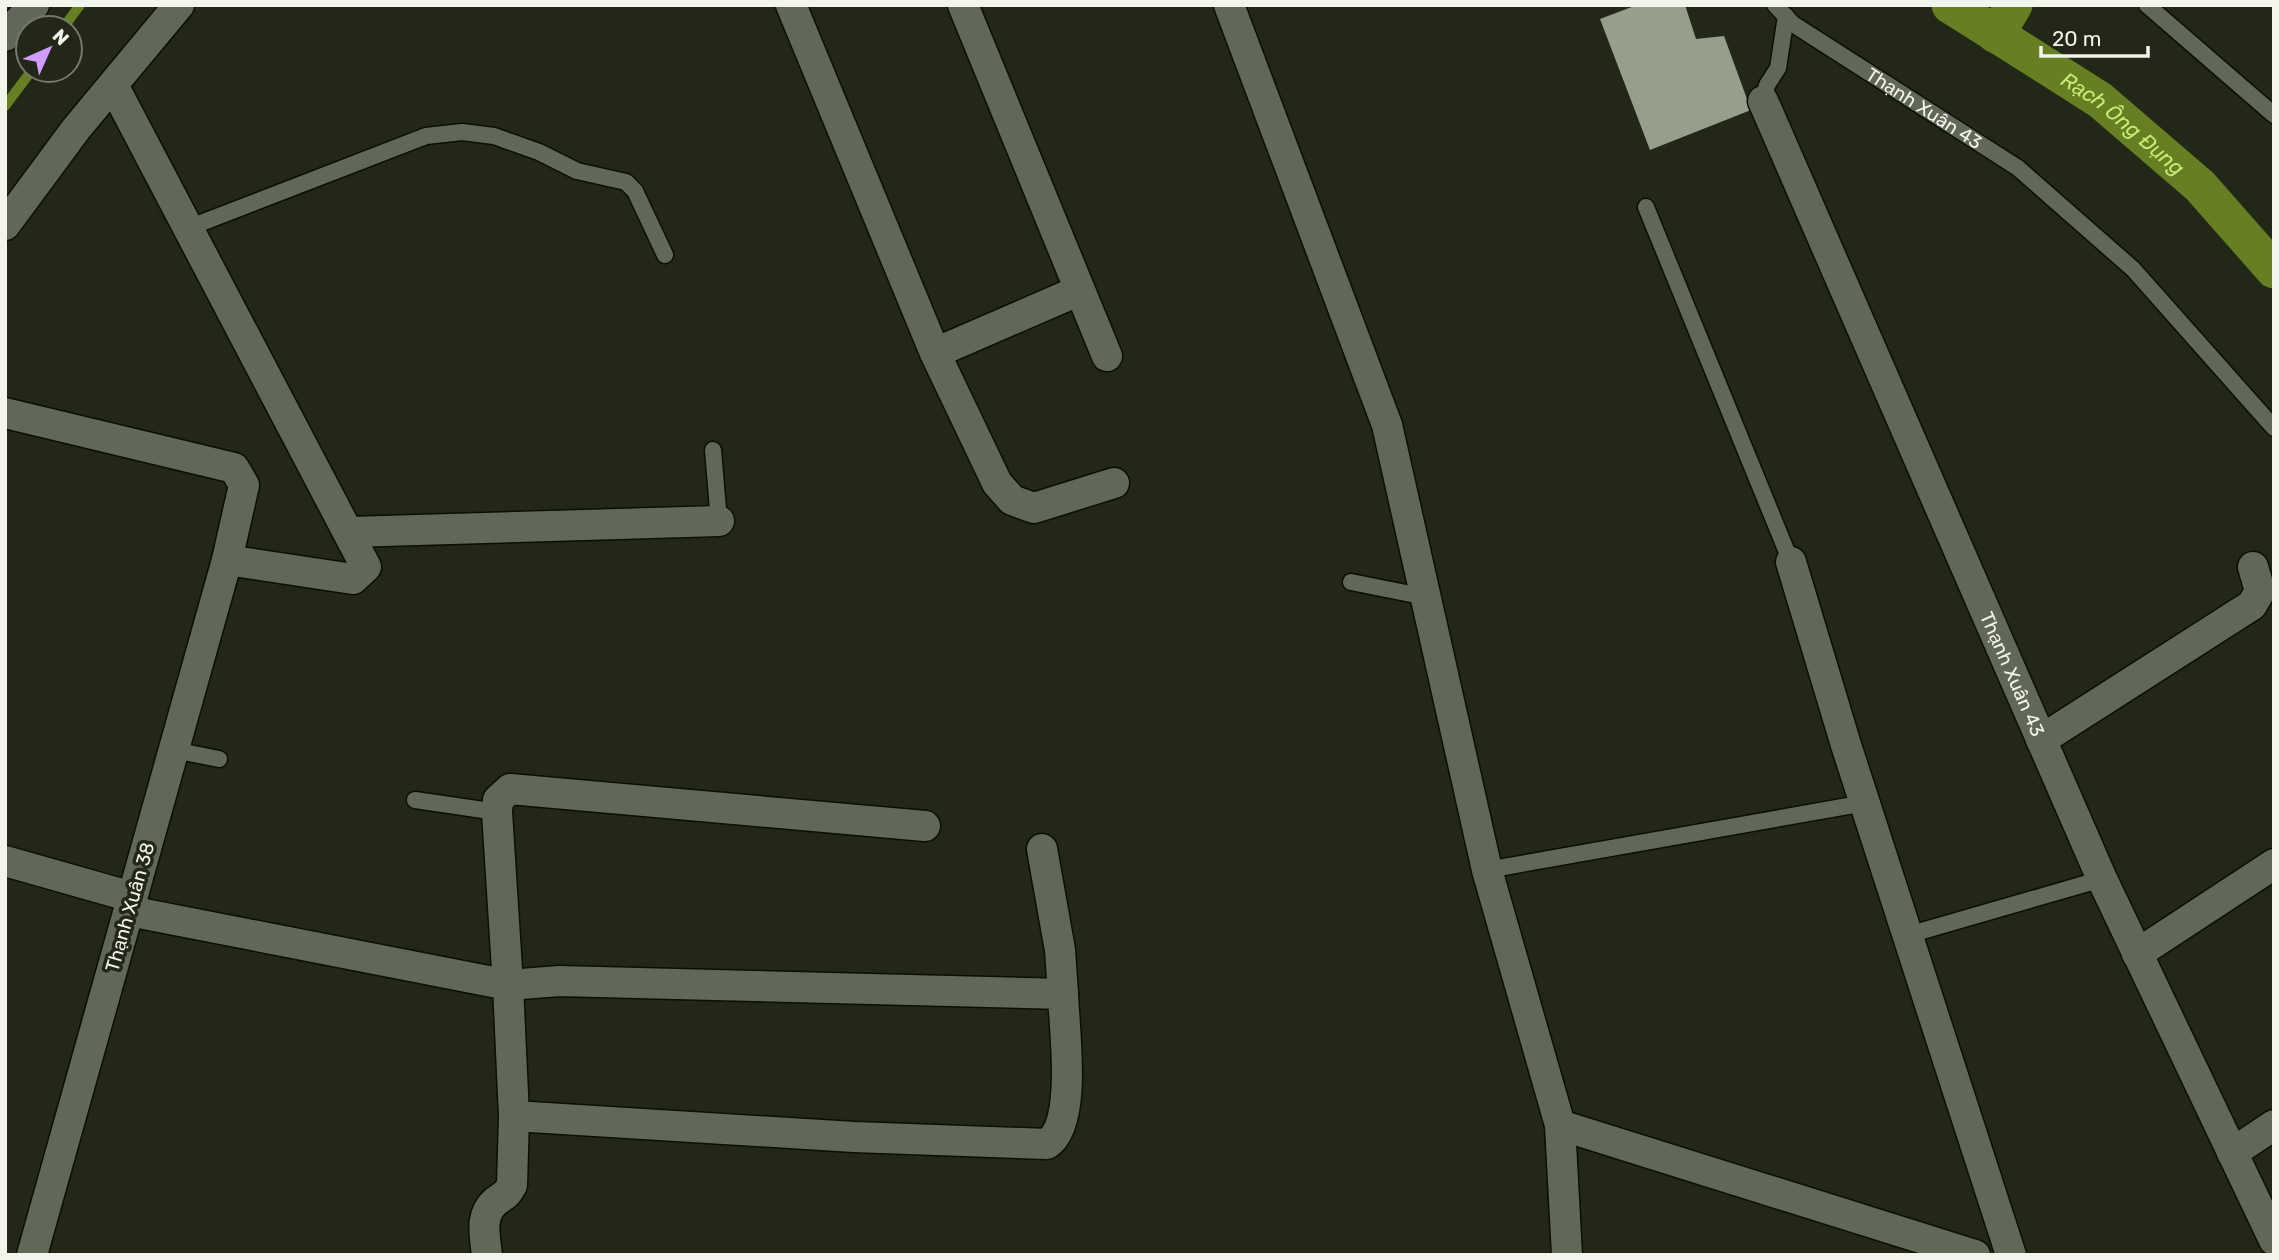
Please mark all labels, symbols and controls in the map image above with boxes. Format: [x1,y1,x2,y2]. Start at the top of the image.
north arrow [14,14,84,84]
scale bar [2041,14,2148,58]
text: N [48,24,74,50]
text: 20 m [2052,26,2101,51]
street label: Thạnh Xuân 43 [1862,62,1987,154]
water label: Rạch Ông Đụng [2057,66,2190,180]
street label: Thạnh Xuân 43 [1975,608,2050,740]
street label: Thạnh Xuân 38 [101,840,159,974]

